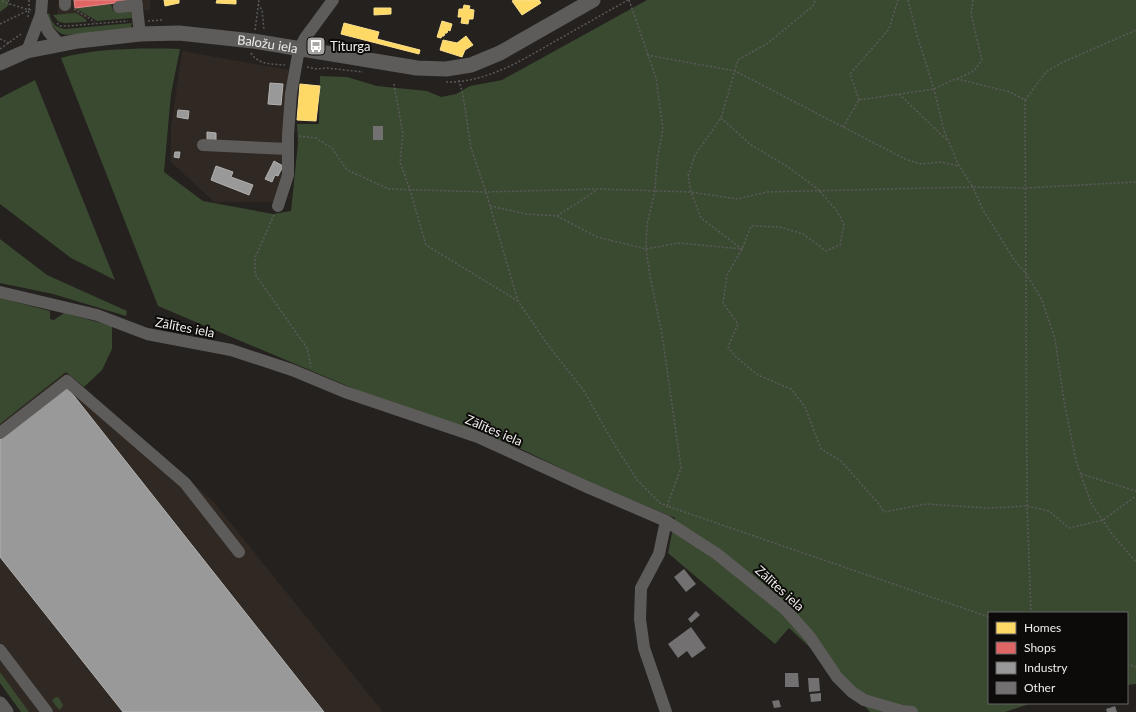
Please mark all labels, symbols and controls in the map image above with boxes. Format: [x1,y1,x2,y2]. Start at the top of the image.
street label: Baložu iela [236,31,299,56]
bus stop icon: Titurga [305,35,327,57]
place label: Titurga [330,38,370,54]
street label: Zālītes iela [154,313,216,341]
street label: Zālītes iela [463,411,525,449]
street label: Zālītes iela [752,562,808,614]
legend [988,612,1128,704]
text: Homes [1024,620,1061,635]
text: Shops [1024,640,1056,655]
text: Industry [1024,660,1068,675]
text: Other [1024,680,1056,695]

